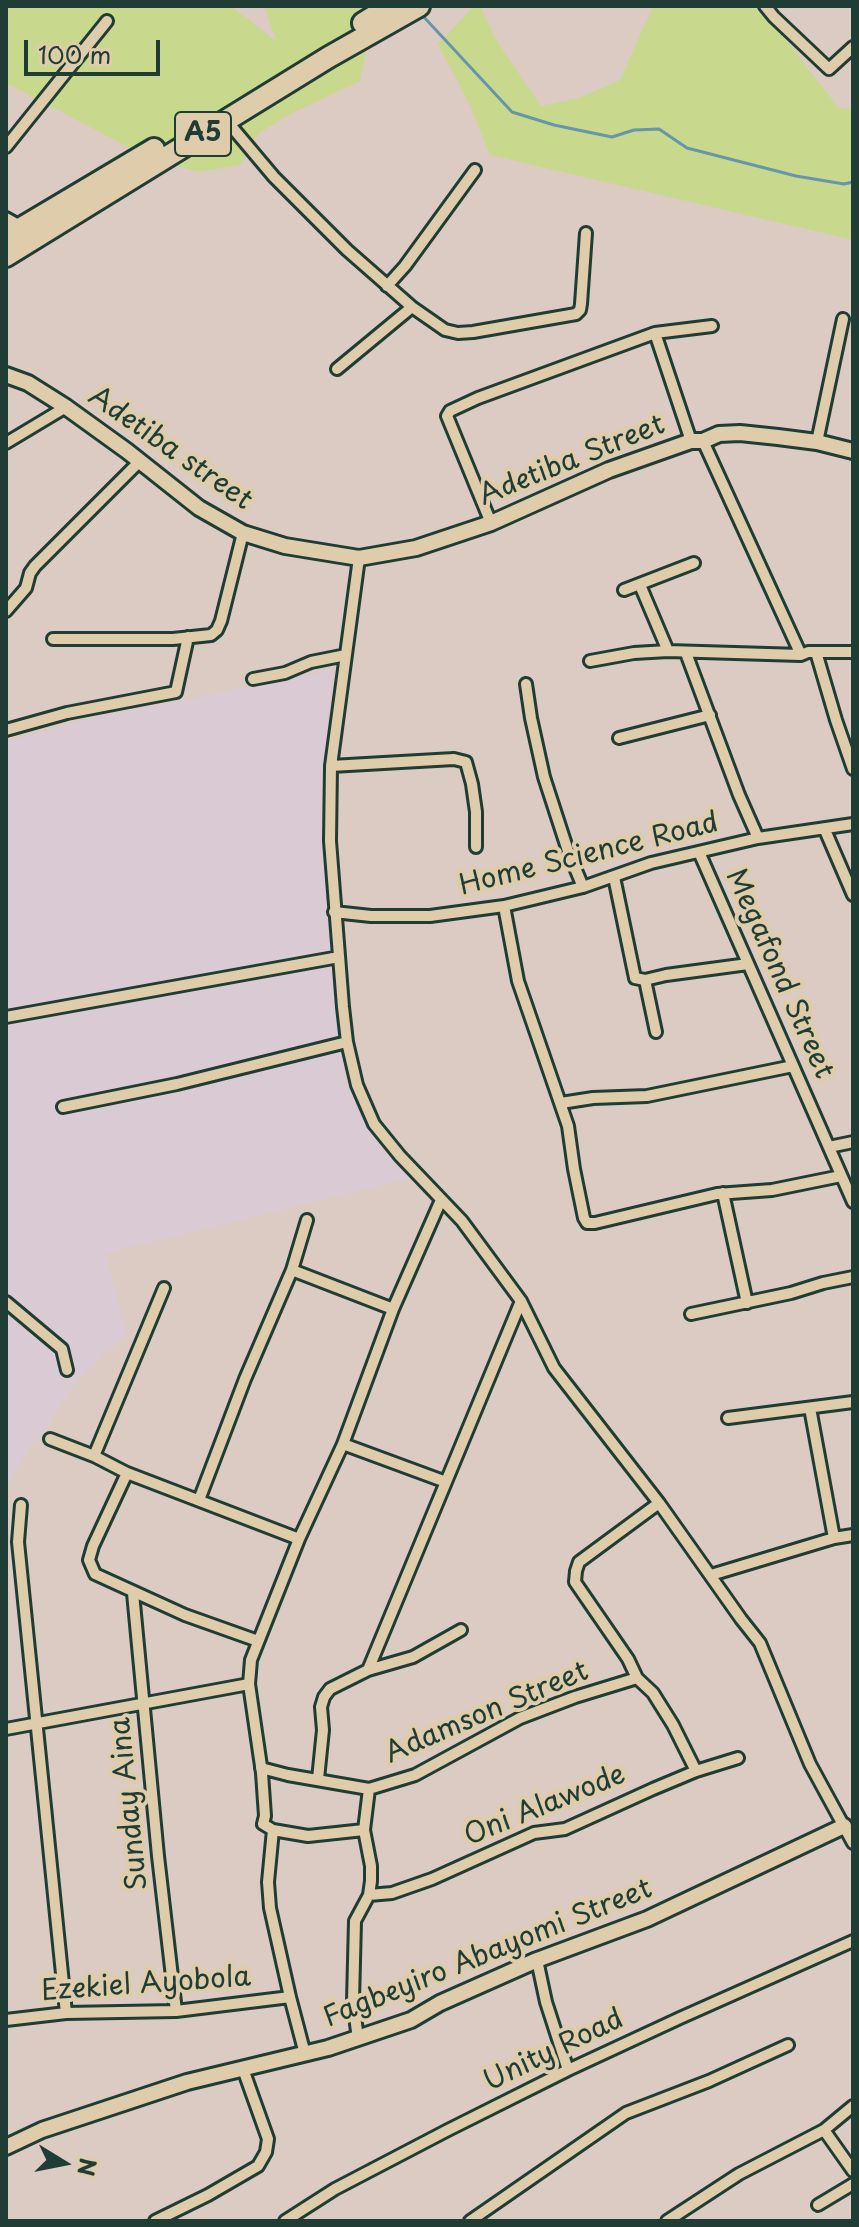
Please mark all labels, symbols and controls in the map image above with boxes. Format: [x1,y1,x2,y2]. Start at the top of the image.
scale bar [28,24,164,74]
text: 100 m [38,36,111,72]
road number: A5 [175,112,231,156]
street label: Adetiba street [82,380,258,518]
street label: Adetiba Street [474,408,670,514]
street label: Home Science Road [456,807,722,903]
street label: Megafond Street [718,864,840,1084]
street label: Adamson Street [380,1655,594,1771]
street label: Sunday Aina [104,1716,156,1892]
street label: Oni Alawode [459,1758,631,1854]
street label: Fagbeyiro Abayomi Street [319,1873,657,2035]
street label: Ezekiel Ayobola [40,1961,252,2009]
street label: Unity Road [479,2003,629,2099]
north arrow [24,2123,104,2203]
text: N [70,2156,106,2179]

